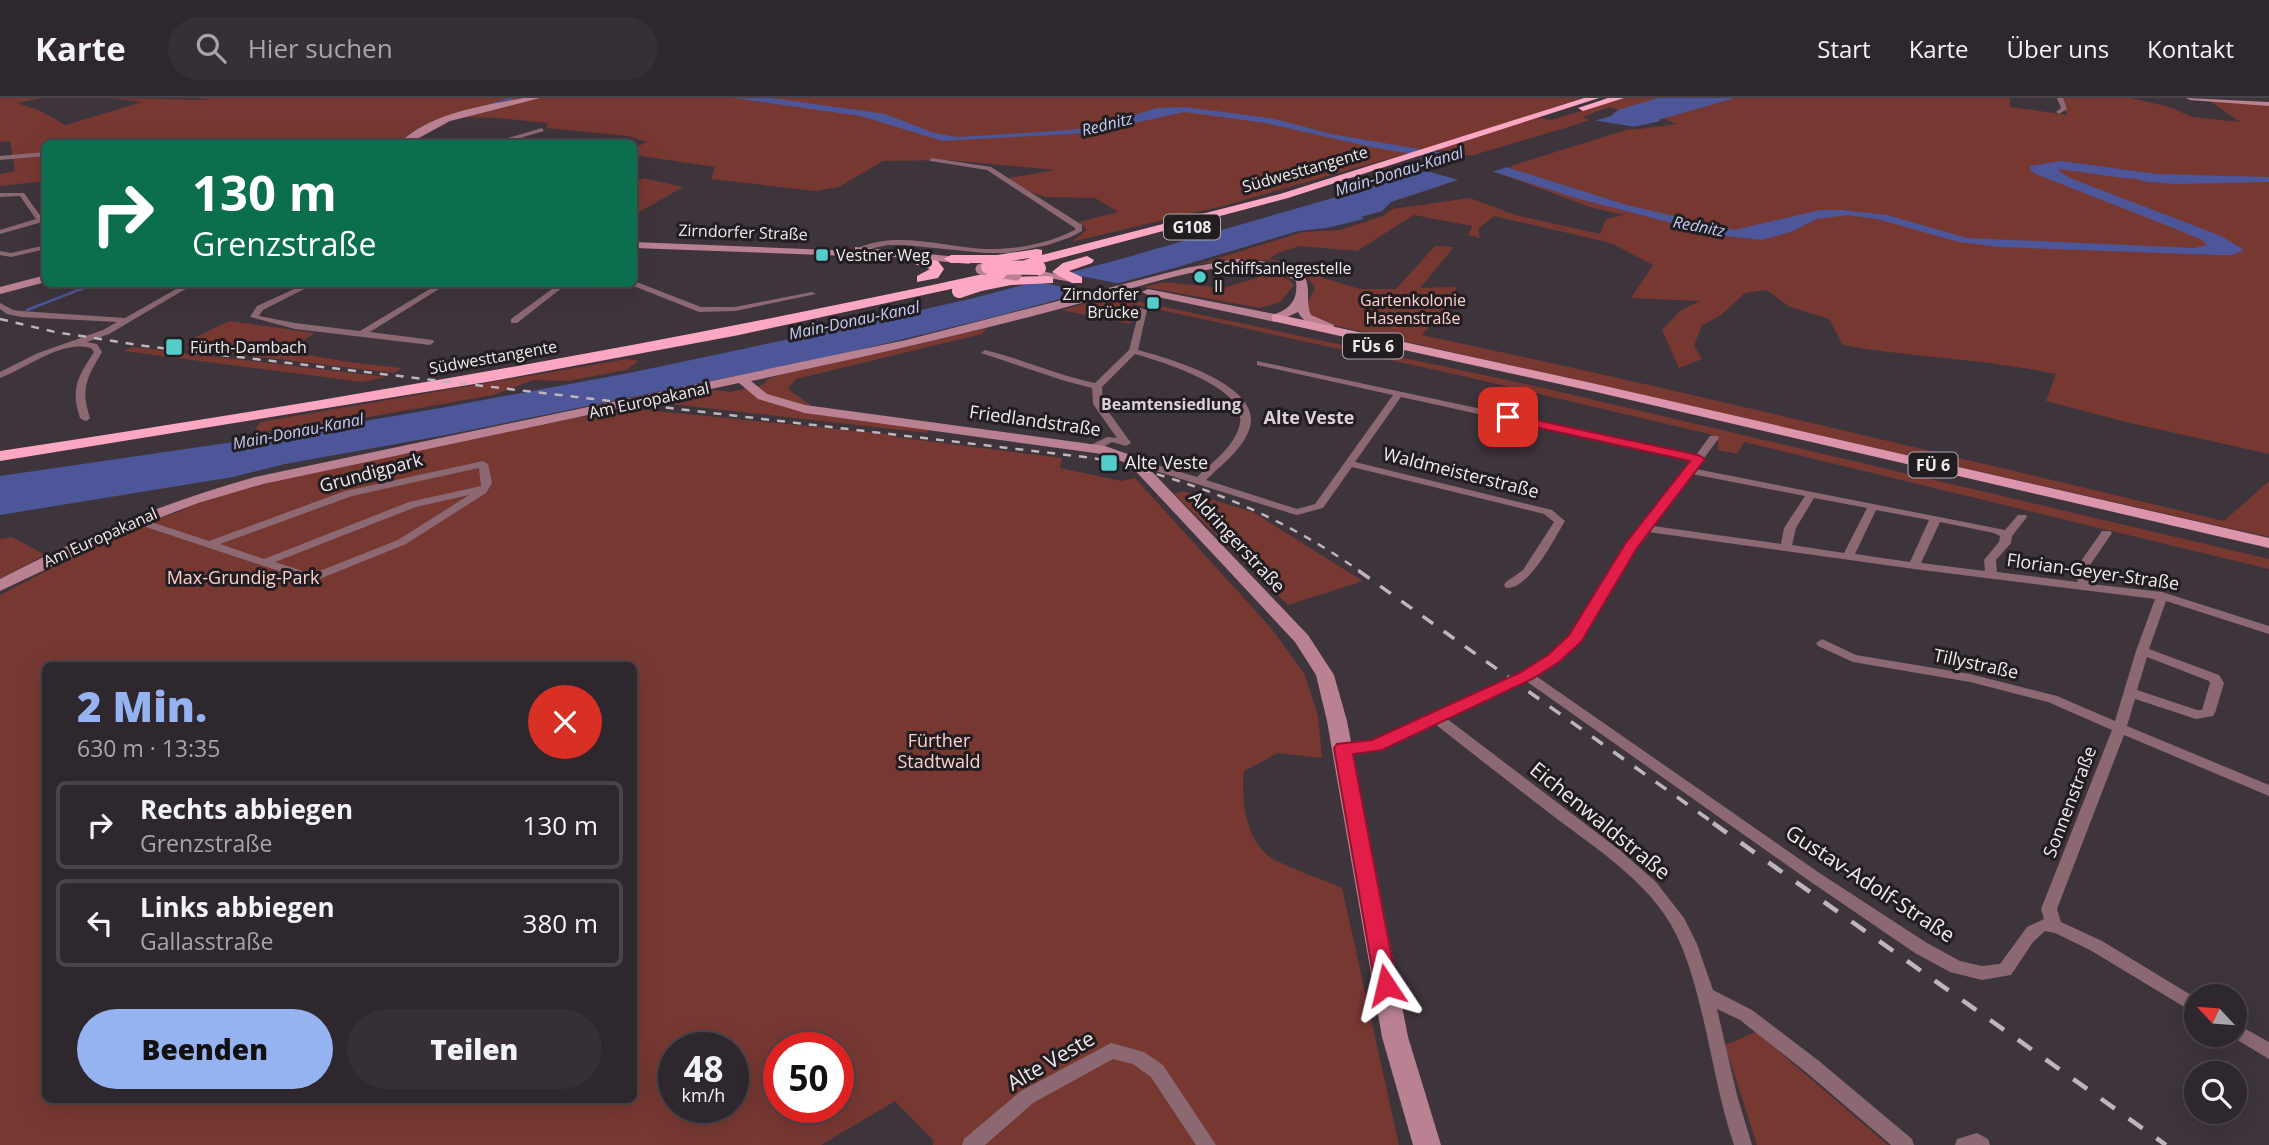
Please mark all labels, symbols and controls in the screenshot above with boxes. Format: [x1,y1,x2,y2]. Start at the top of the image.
search box [168,17,658,80]
text: Karte [35,26,126,71]
icon: search [192,29,230,67]
text: Hier suchen [248,30,393,66]
text: Start [1817,32,1871,65]
text: Karte [1909,32,1969,65]
text: Über uns [2007,32,2109,65]
text: Kontakt [2147,32,2234,65]
water label: Rednitz [1079,107,1136,141]
street label: Südwesttangente [1240,141,1370,197]
water label: Main-Donau-Kanal [1332,141,1467,201]
text: 130 m [192,159,337,225]
icon: right [77,168,168,259]
water label: Rednitz [1671,210,1727,242]
road number: G108 [1164,214,1220,239]
street label: Zirndorfer Straße [678,219,808,245]
text: Grenzstraße [192,222,376,265]
place label: Vestner Weg [836,244,930,266]
marker: Vestner Weg [814,247,830,263]
place label: Schiffsanlegestelle II [1214,257,1351,297]
marker: Schiffsanlegestelle II [1192,269,1208,285]
place label: Zirndorfer Brücke [1063,283,1139,323]
park label: Gartenkolonie Hasenstraße [1360,289,1466,329]
water label: Main-Donau-Kanal [787,295,922,345]
marker: Zirndorfer Brücke [1145,295,1161,311]
road number: FÜs 6 [1343,334,1403,358]
street label: Südwesttangente [427,335,559,379]
place label: Fürth-Dambach [190,336,307,358]
marker: Fürth-Dambach [164,337,184,357]
street label: Am Europakanal [587,376,711,424]
pin [1478,387,1538,447]
district label: Beamtensiedlung [1101,393,1241,415]
icon: arrive [1489,398,1527,436]
street label: Friedlandstraße [968,399,1102,441]
district label: Alte Veste [1264,405,1354,429]
water label: Main-Donau-Kanal [231,407,366,455]
street label: Waldmeisterstraße [1381,441,1542,503]
street label: Grundigpark [317,447,425,497]
place label: Alte Veste [1125,450,1208,474]
road number: FÜ 6 [1909,452,1958,478]
marker: Alte Veste [1099,453,1119,473]
street label: Aldringerstraße [1184,485,1291,597]
street label: Am Europakanal [39,502,161,572]
street label: Florian-Geyer-Straße [2005,547,2181,595]
park label: Max-Grundig-Park [167,565,320,589]
street label: Tillystraße [1932,642,2021,684]
text: 2 Min. [77,677,207,734]
button: close [528,685,602,759]
park label: Fürther Stadtwald [897,728,981,773]
text: 630 m · 13:35 [77,732,220,764]
street label: Sonnenstraße [2037,742,2101,861]
street label: Eichenwaldstraße [1524,755,1677,886]
text: Rechts abbiegen [140,791,353,827]
icon: right [81,806,119,844]
text: 130 m [523,807,598,843]
street label: Gustav-Adolf-Straße [1780,818,1961,948]
text: Grenzstraße [140,827,273,859]
text: Links abbiegen [140,889,335,925]
icon: left [81,904,119,942]
text: 380 m [523,905,598,941]
text: Gallasstraße [140,925,273,957]
position arrow [1349,948,1423,1022]
north arrow [2184,984,2247,1046]
map controls [2184,984,2247,1124]
button: Beenden [77,1009,333,1089]
button: Teilen [347,1009,602,1089]
street label: Alte Veste [1002,1024,1099,1096]
speed limit sign: 50 [763,1032,854,1123]
text: 48 [683,1045,724,1092]
button: search [2184,1061,2247,1124]
text: km/h [682,1083,725,1107]

